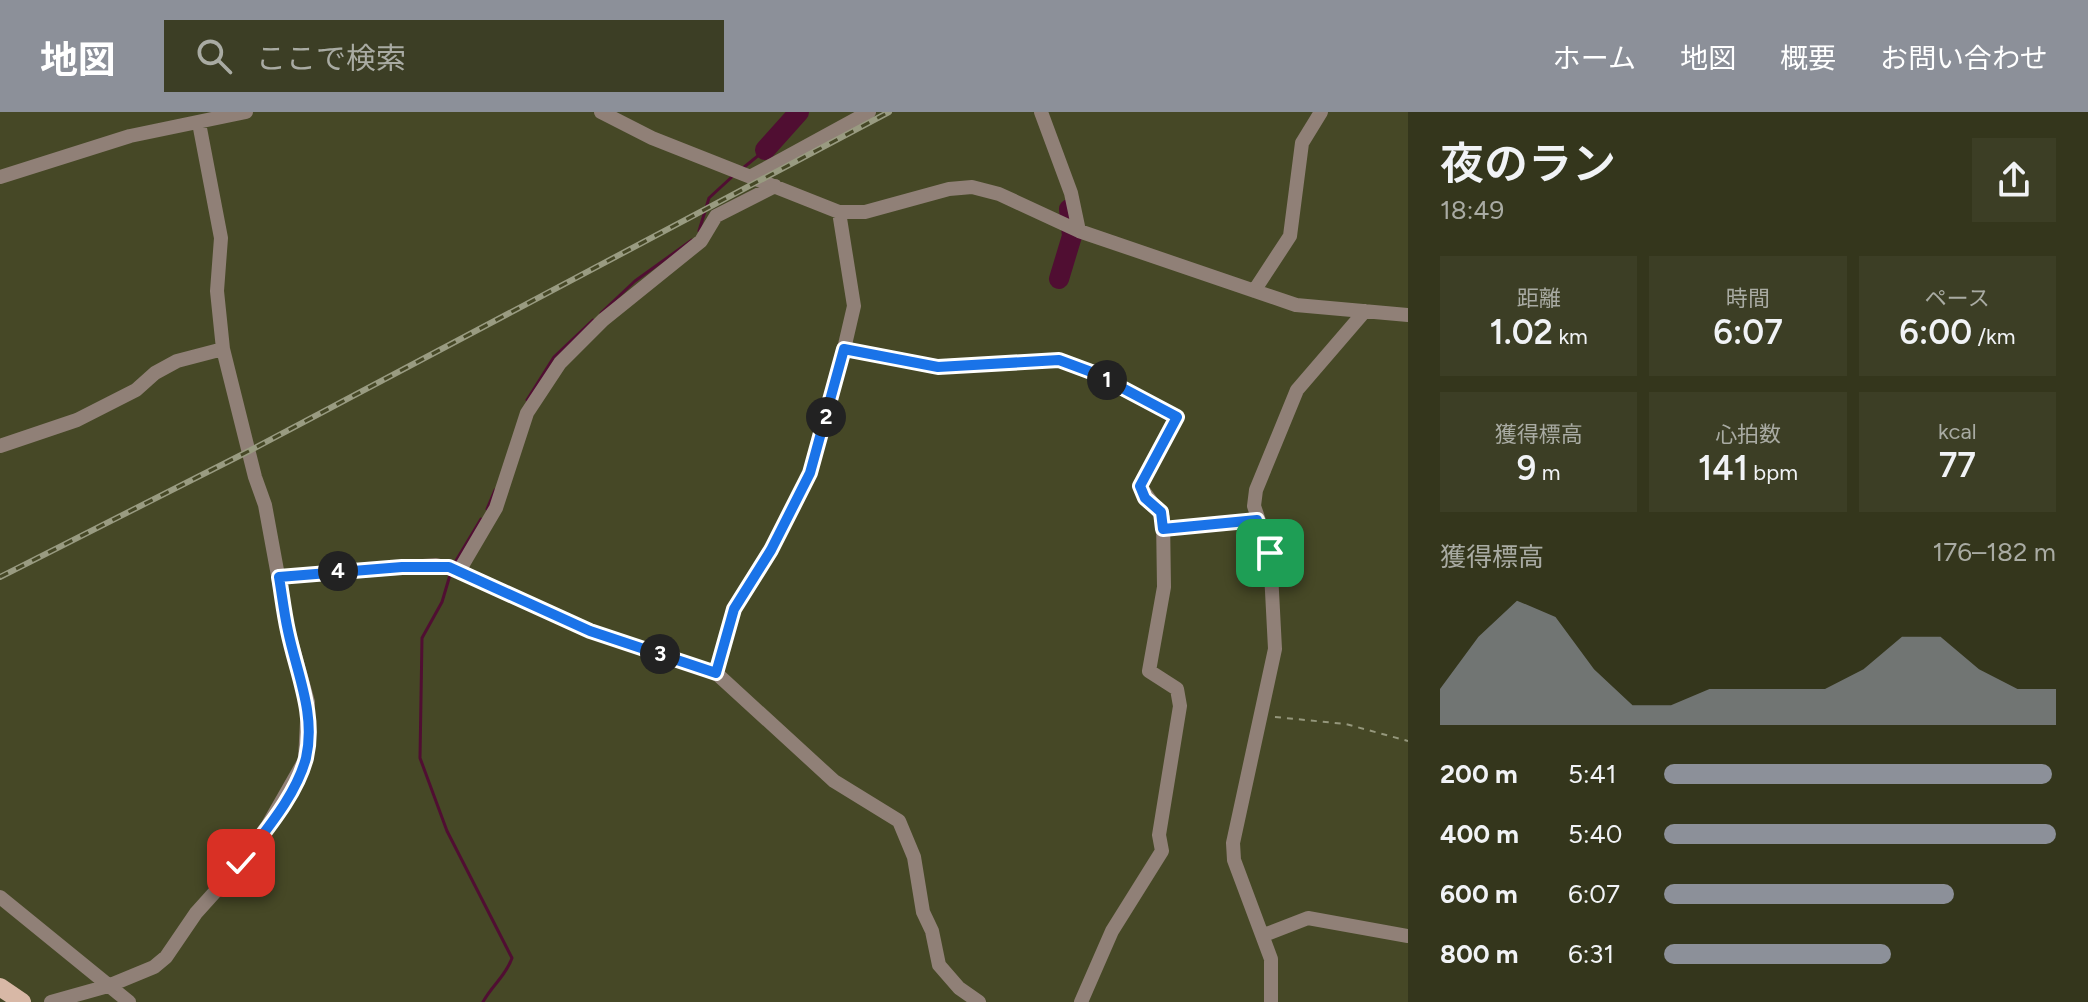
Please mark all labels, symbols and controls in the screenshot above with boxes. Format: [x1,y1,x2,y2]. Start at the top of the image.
search box [164,20,724,92]
icon: search [192,34,236,78]
text: 地図 [40,37,116,83]
text: ここで検索 [256,40,406,77]
text: ホーム [1553,41,1636,75]
text: 地図 [1680,41,1736,75]
text: 概要 [1780,41,1836,75]
text: お問い合わせ [1880,41,2048,75]
text: 夜のラン [1440,137,1616,190]
button: share [1972,138,2056,222]
text: 18:49 [1440,194,1504,226]
text: 距離 [1517,285,1561,312]
text: 時間 [1726,285,1770,312]
text: ペース [1925,285,1990,312]
text: 1.02 [1490,312,1553,353]
text: 6:07 [1713,312,1783,353]
text: 6:00 [1899,312,1972,353]
text: km [1553,323,1588,350]
text: /km [1972,323,2016,350]
pin: 1 [1087,360,1127,400]
text: 1 [1102,366,1112,393]
pin: 2 [806,397,846,437]
text: 2 [820,403,832,430]
text: kcal [1938,418,1977,445]
text: 獲得標高 [1495,421,1583,448]
text: 心拍数 [1715,421,1781,448]
text: 77 [1939,445,1976,486]
text: 9 [1517,448,1536,489]
text: 141 [1698,448,1748,489]
text: m [1536,459,1561,486]
text: bpm [1748,459,1798,486]
pin [1236,519,1304,587]
icon: arrive [1248,531,1292,575]
text: 176–182 m [1932,536,2056,568]
text: 獲得標高 [1440,541,1544,573]
pin: 4 [318,551,358,591]
text: 4 [331,557,345,584]
pin: 3 [640,634,680,674]
text: 3 [654,640,666,667]
text: 200 m [1440,758,1518,790]
text: 5:41 [1568,758,1616,790]
text: 400 m [1440,818,1519,850]
text: 5:40 [1568,818,1622,850]
pin [207,829,275,897]
icon: check [219,841,263,885]
text: 600 m [1440,878,1518,910]
text: 6:07 [1568,878,1620,910]
text: 800 m [1440,938,1518,970]
text: 6:31 [1568,938,1614,970]

